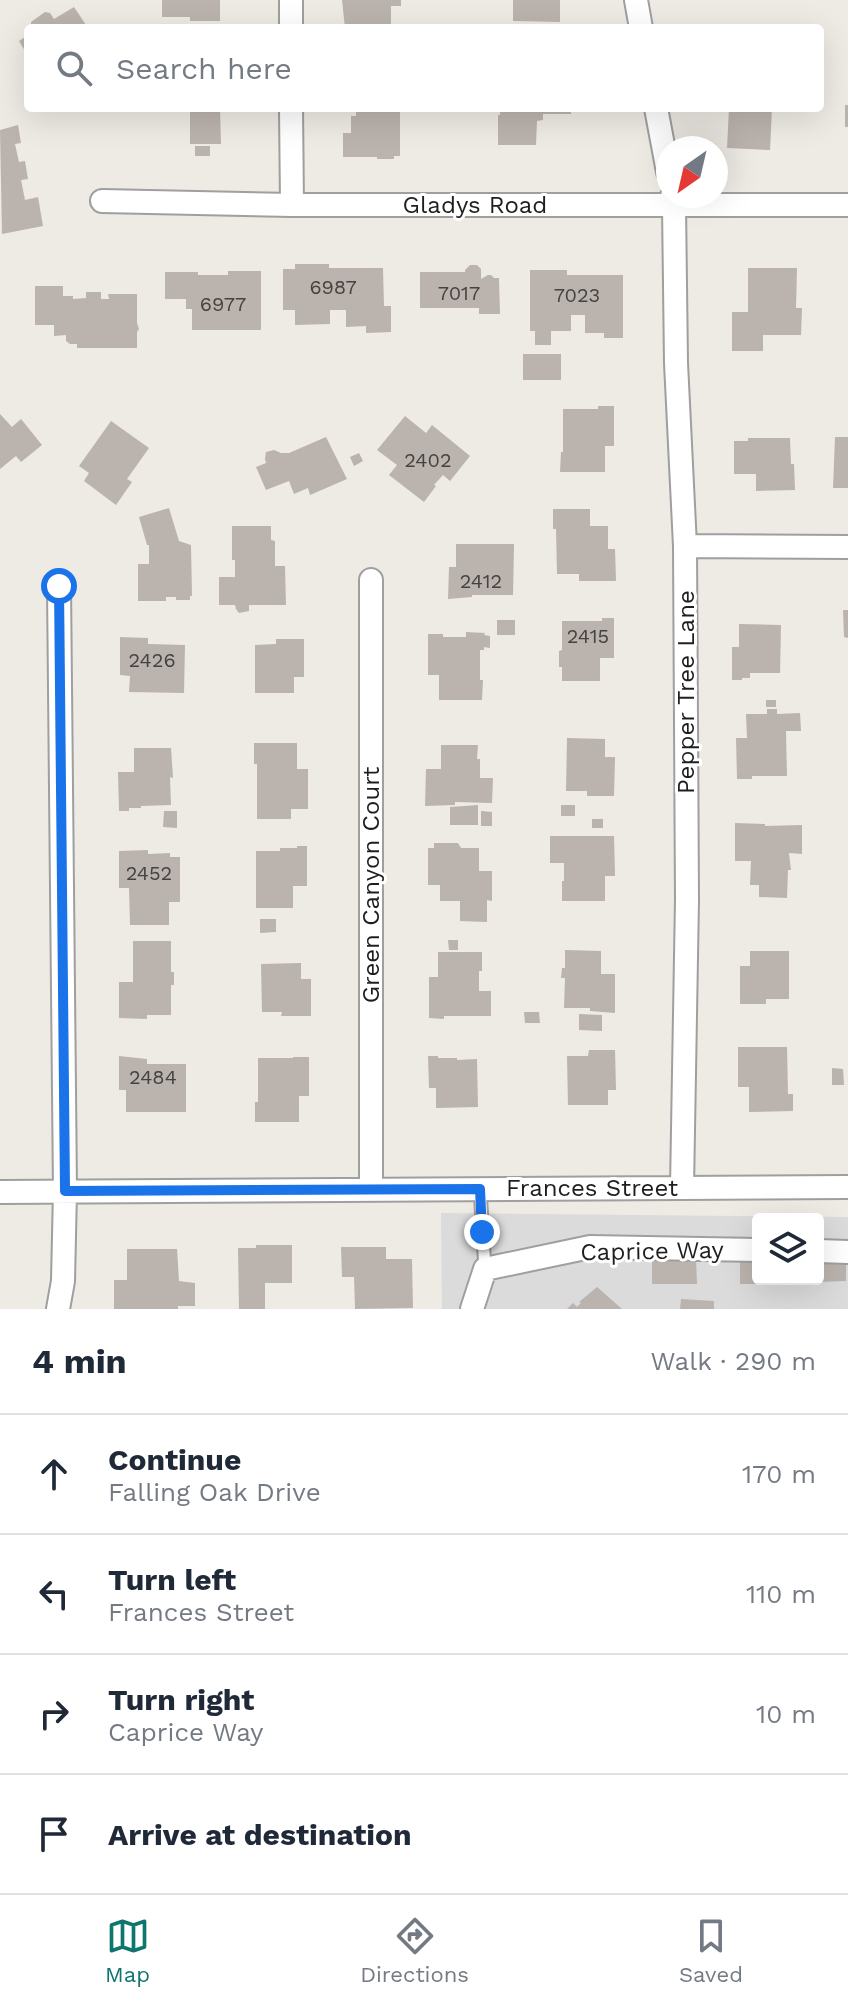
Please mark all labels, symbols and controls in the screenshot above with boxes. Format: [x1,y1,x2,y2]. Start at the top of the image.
search box [24,24,824,112]
icon: search [52,46,96,90]
text: Search here [116,51,292,86]
north arrow [656,136,728,208]
street label: Gladys Road [403,191,547,219]
house number: 6987 [309,275,357,299]
house number: 7017 [438,281,480,305]
house number: 7023 [554,283,600,307]
house number: 6977 [200,292,246,316]
house number: 2402 [404,448,452,472]
route start [41,568,77,604]
house number: 2412 [460,569,502,593]
street label: Pepper Tree Lane [672,590,700,794]
house number: 2415 [567,624,609,648]
house number: 2426 [128,648,176,672]
street label: Green Canyon Court [357,767,385,1003]
house number: 2452 [126,861,172,885]
house number: 2484 [129,1065,177,1089]
street label: Frances Street [506,1174,678,1202]
map controls [752,1213,824,1285]
button: layers [752,1213,824,1285]
route end [464,1214,500,1250]
street label: Caprice Way [580,1236,725,1266]
text: 4 min [32,1341,127,1381]
text: Walk · 290 m [651,1346,816,1376]
text: Continue [108,1442,241,1477]
icon: ahead [32,1452,76,1496]
text: 170 m [742,1459,816,1489]
text: Falling Oak Drive [108,1477,321,1507]
text: Turn left [108,1562,236,1597]
icon: left [32,1572,76,1616]
text: 110 m [746,1579,816,1609]
text: Frances Street [108,1597,294,1627]
text: Turn right [108,1682,254,1717]
icon: right [32,1692,76,1736]
text: 10 m [756,1699,816,1729]
text: Caprice Way [108,1717,264,1747]
icon: arrive [32,1812,76,1856]
text: Arrive at destination [108,1817,412,1852]
tab: Map [105,1914,150,1987]
tab: Directions [360,1914,469,1987]
tab: Saved [679,1914,743,1987]

